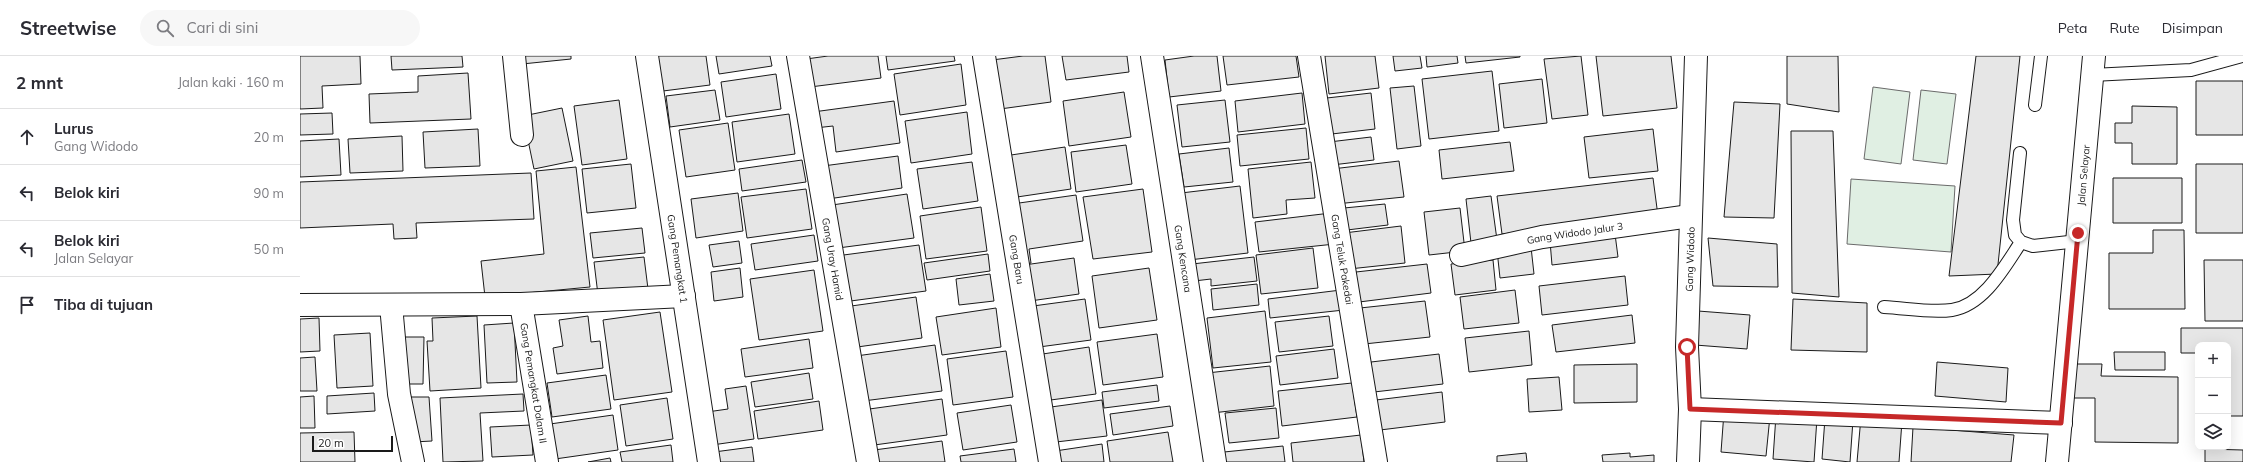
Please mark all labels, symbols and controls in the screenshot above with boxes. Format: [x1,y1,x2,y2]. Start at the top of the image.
search box [140,10,420,46]
text: Streetwise [20,16,116,40]
icon: search [154,17,176,39]
text: Cari di sini [186,18,258,37]
text: Peta [2058,19,2087,37]
text: Rute [2109,19,2140,37]
text: Disimpan [2162,19,2223,37]
text: 2 mnt [16,72,63,93]
text: Jalan kaki · 160 m [178,74,284,90]
text: Lurus [54,119,94,138]
icon: ahead [16,126,38,148]
text: 20 m [254,129,284,145]
text: Gang Widodo [54,138,138,154]
street label: Jalan Selayar [2074,144,2093,206]
icon: left [16,182,38,204]
text: Belok kiri [54,183,120,202]
text: 90 m [254,185,284,201]
street label: Gang Teluk Pakedai [1328,213,1356,306]
street label: Gang Pemangkat 1 [664,214,691,304]
street label: Gang Uray Hamid [819,217,846,301]
street label: Gang Widodo Jalur 3 [1526,220,1624,247]
street label: Gang Kencana [1171,224,1195,293]
route end [2069,224,2087,242]
street label: Gang Widodo [1683,226,1698,292]
text: Belok kiri [54,231,120,250]
street label: Gang Baru [1006,234,1027,285]
icon: left [16,238,38,260]
text: 50 m [254,241,284,257]
text: Jalan Selayar [54,250,133,266]
icon: arrive [16,294,38,316]
text: Tiba di tujuan [54,295,153,314]
street label: Gang Pemangkat Dalam II [517,322,550,444]
route start [1678,338,1696,356]
map controls [2195,342,2231,450]
button: + [2195,342,2231,378]
button: − [2195,378,2231,414]
button: layers [2195,414,2231,450]
scale bar [312,434,393,453]
text: 20 m [318,436,344,450]

